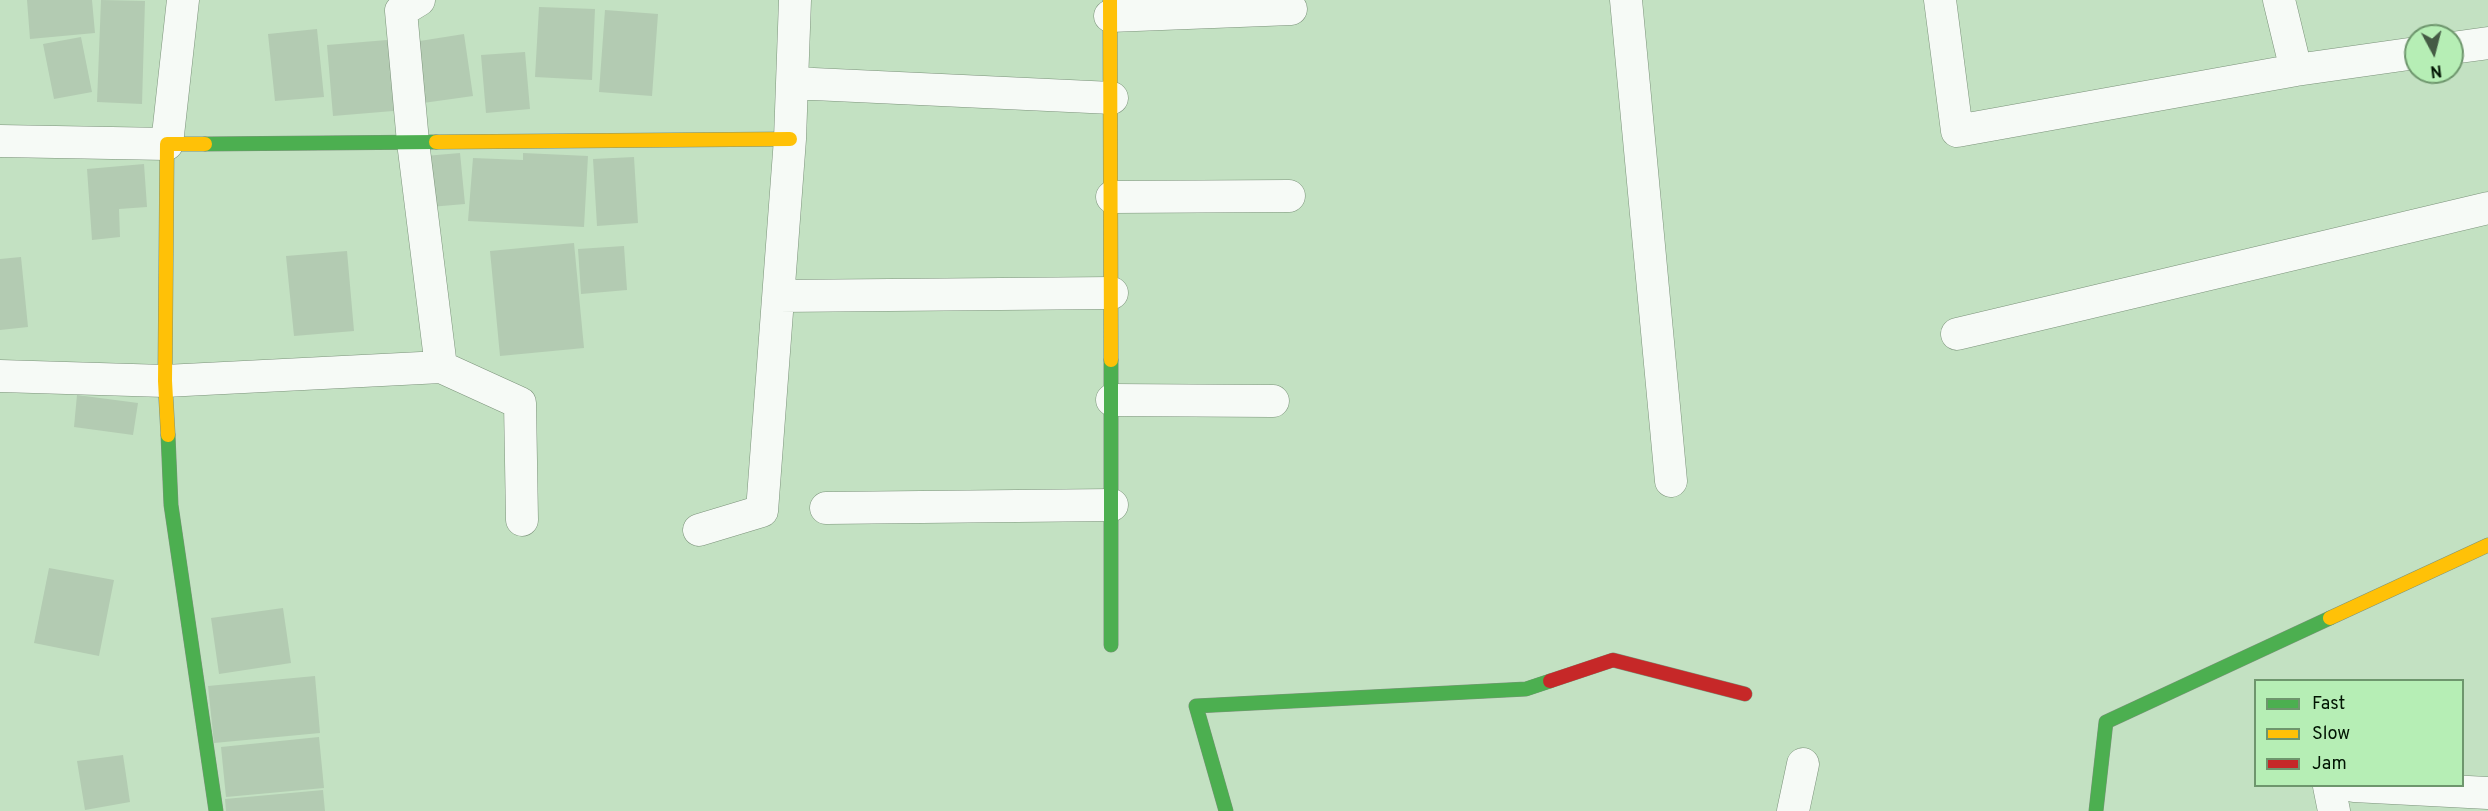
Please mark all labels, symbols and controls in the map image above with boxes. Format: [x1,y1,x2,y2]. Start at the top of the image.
north arrow [2404,24,2464,84]
text: N [2429,59,2443,81]
legend [2254,679,2464,787]
text: Fast [2312,693,2345,716]
text: Slow [2312,723,2350,746]
text: Jam [2312,753,2347,776]

